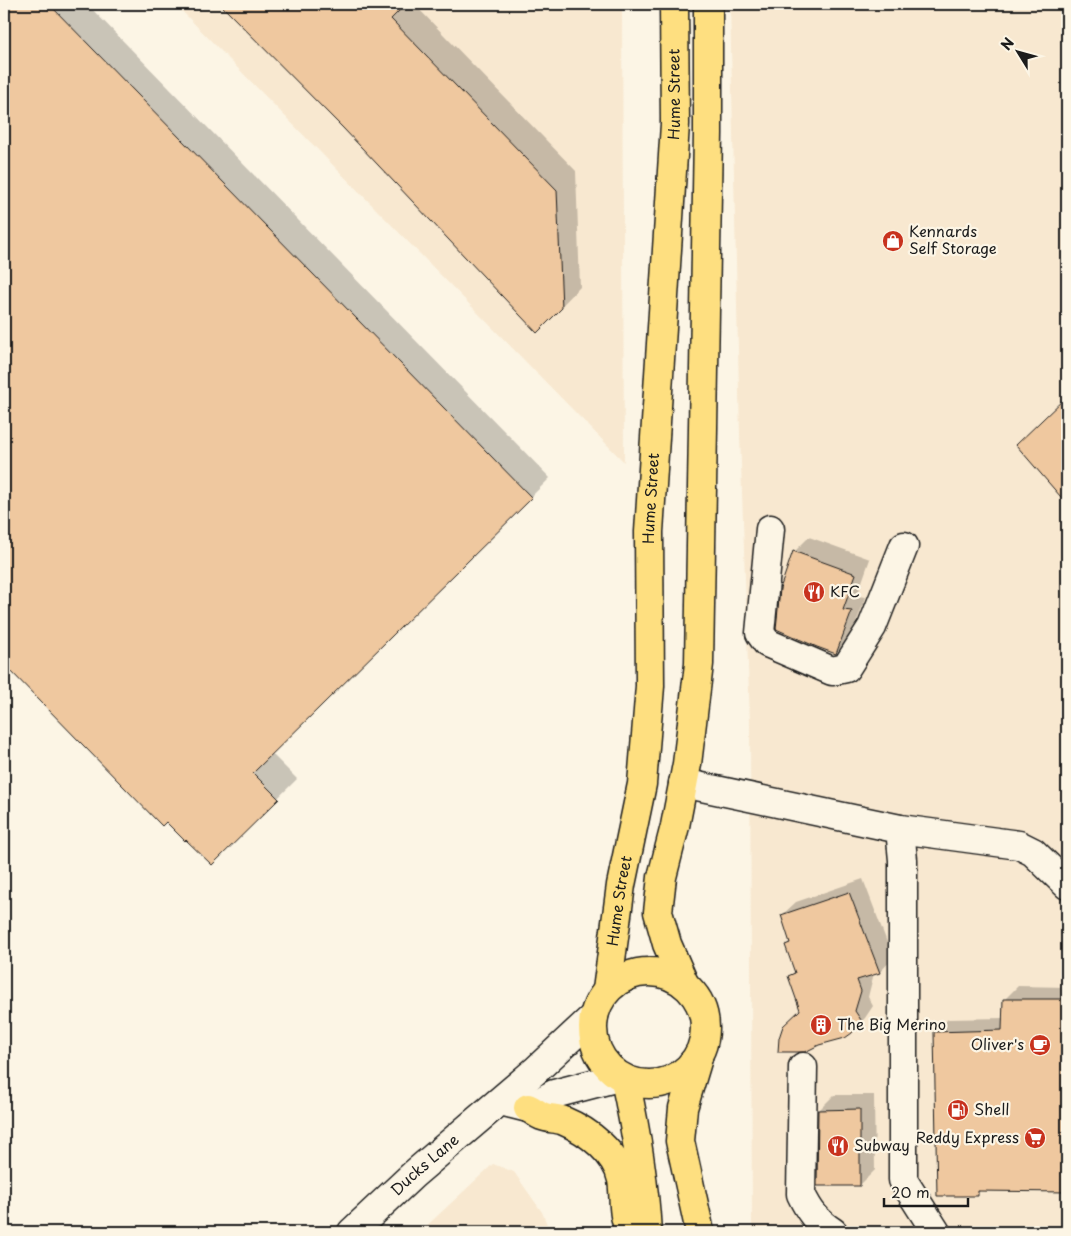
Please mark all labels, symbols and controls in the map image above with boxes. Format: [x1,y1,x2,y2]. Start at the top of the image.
north arrow [994,28,1044,78]
text: N [995,33,1019,55]
street label: Hume Street [661,49,685,140]
place label: Kennards Self Storage [909,219,997,259]
shop icon: Kennards Self Storage [881,229,905,253]
street label: Hume Street [636,452,664,544]
place label: KFC [830,579,860,602]
restaurant icon: KFC [802,580,826,604]
street label: Hume Street [600,853,637,947]
place label: The Big Merino [837,1012,946,1035]
building icon: The Big Merino [809,1013,833,1037]
place label: Oliver's [971,1032,1024,1055]
cafe icon: Oliver's [1028,1033,1052,1057]
place label: Shell [974,1097,1009,1120]
fuel station icon: Shell [946,1098,970,1122]
place label: Reddy Express [916,1125,1019,1148]
supermarket icon: Reddy Express [1023,1126,1047,1150]
street label: Ducks Lane [385,1128,463,1200]
place label: Subway [854,1133,910,1156]
restaurant icon: Subway [826,1134,850,1158]
scale bar [884,1176,967,1208]
text: 20 m [891,1180,930,1203]

